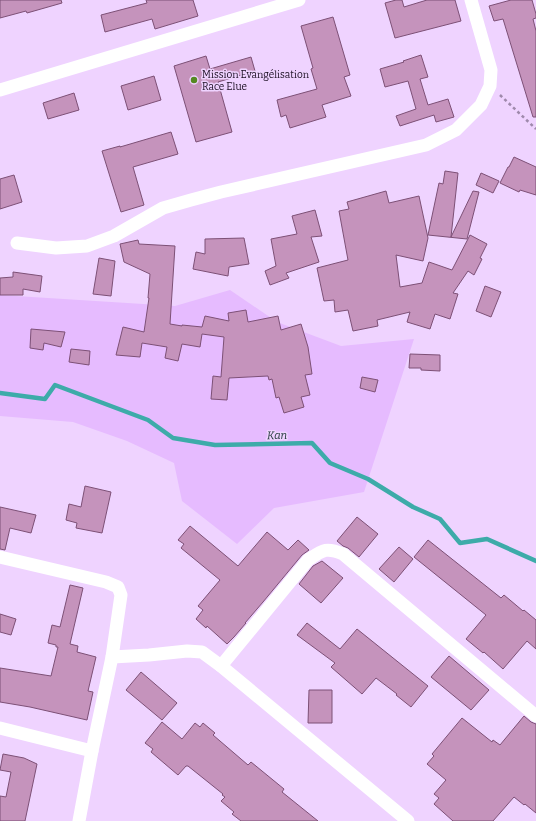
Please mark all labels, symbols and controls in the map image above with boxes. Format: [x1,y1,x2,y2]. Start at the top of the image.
place label: Mission Evangélisation Race Elue [202,69,310,93]
marker: Mission Evangélisation Race Elue [189,75,199,85]
water label: Kan [267,429,288,442]

